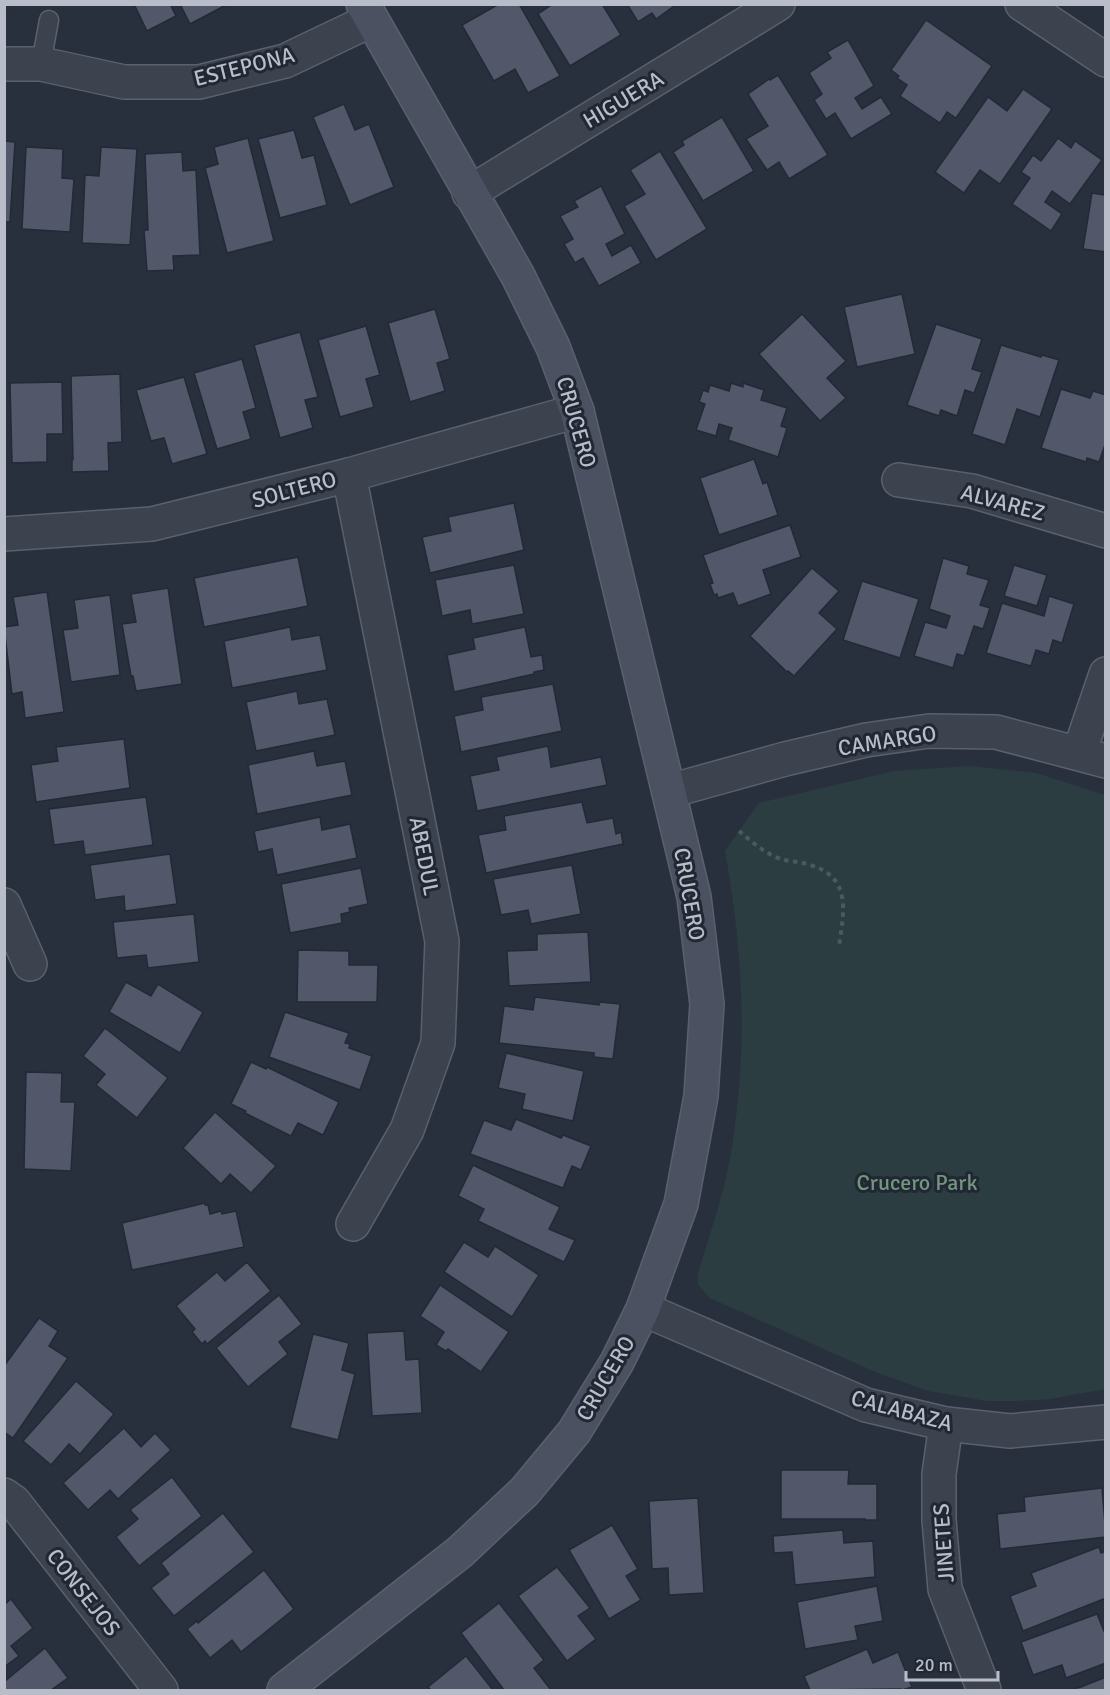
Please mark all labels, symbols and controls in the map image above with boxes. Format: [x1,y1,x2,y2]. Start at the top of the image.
street label: ESTEPONA [191,41,298,92]
street label: HIGUERA [578,65,669,134]
street label: CRUCERO [551,373,602,471]
street label: SOLTERO [249,465,339,514]
street label: ALVAREZ [958,478,1048,527]
street label: CAMARGO [836,719,938,762]
street label: ABEDUL [404,815,445,898]
street label: CRUCERO [668,846,711,943]
park label: Crucero Park [857,1169,977,1196]
street label: CRUCERO [570,1331,641,1426]
street label: CALABAZA [848,1384,956,1437]
street label: JINETES [927,1503,960,1583]
street label: CONSEJOS [41,1543,126,1641]
scale bar [906,1644,998,1682]
text: 20 m [915,1654,953,1676]

